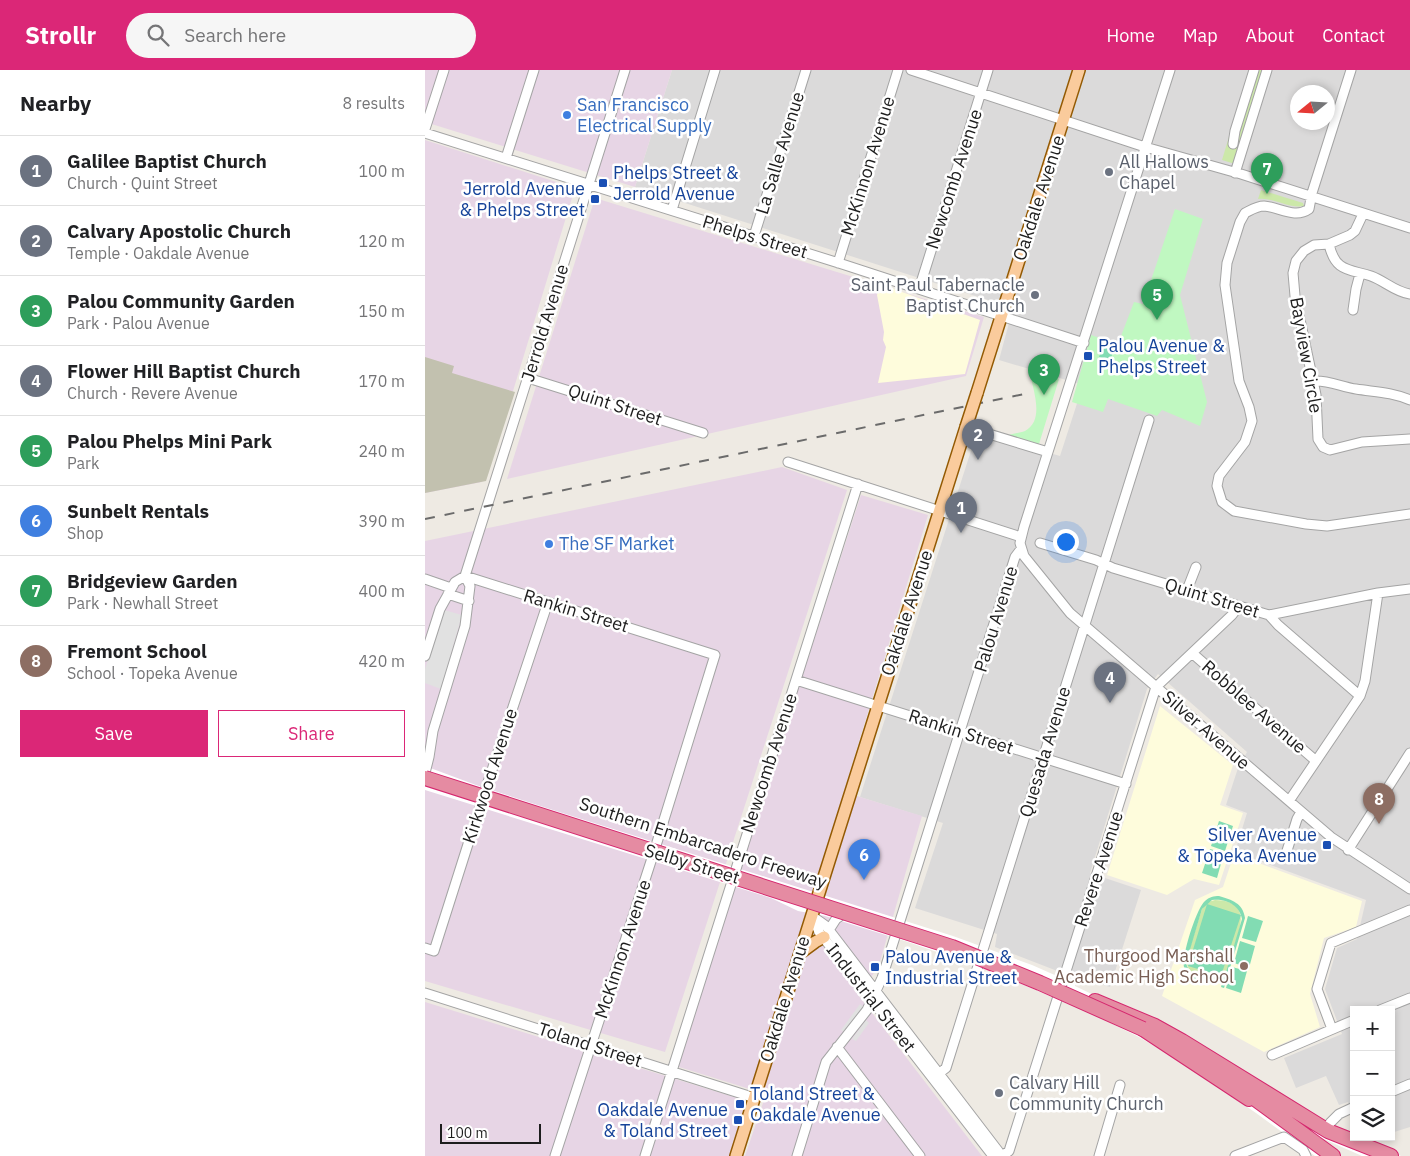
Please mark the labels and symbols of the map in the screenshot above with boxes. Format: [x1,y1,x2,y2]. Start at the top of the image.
north arrow [1290,85,1335,130]
street label: La Salle Avenue [750,89,809,217]
place label: San Francisco Electrical Supply [577,93,712,137]
street label: McKinnon Avenue [835,93,900,238]
street label: Newcomb Avenue [920,106,987,252]
marker: San Francisco Electrical Supply [561,109,573,121]
street label: Oakdale Avenue [1007,132,1070,264]
place label: All Hallows Chapel [1119,150,1209,194]
pin: 7 [1251,153,1283,194]
place label: Phelps Street & Jerrold Avenue [613,161,739,205]
marker: All Hallows Chapel [1103,166,1115,178]
place label: Jerrold Avenue & Phelps Street [460,177,585,221]
marker: Phelps Street & Jerrold Avenue [597,177,609,189]
marker: Jerrold Avenue & Phelps Street [589,193,601,205]
street label: Phelps Street [700,210,811,263]
street label: Jerrold Avenue [516,261,573,385]
place label: Saint Paul Tabernacle Baptist Church [851,273,1025,317]
pin: 5 [1141,279,1173,320]
marker: Saint Paul Tabernacle Baptist Church [1029,289,1041,301]
street label: Bayview Circle [1285,295,1328,415]
place label: Palou Avenue & Phelps Street [1098,334,1225,378]
marker: Palou Avenue & Phelps Street [1082,350,1094,362]
pin: 3 [1028,354,1060,395]
street label: Quint Street [565,379,665,431]
pin: 2 [962,419,994,460]
pin: 1 [945,492,977,533]
your location [1053,529,1079,555]
place label: The SF Market [559,532,675,555]
marker: The SF Market [543,538,555,550]
street label: Oakdale Avenue [875,547,938,679]
street label: Palou Avenue [968,563,1023,675]
street label: Quint Street [1162,572,1262,623]
street label: Rankin Street [521,584,632,637]
street label: Robblee Avenue [1197,655,1311,758]
pin: 4 [1094,662,1126,703]
street label: Quesada Avenue [1014,684,1075,820]
street label: Silver Avenue [1158,685,1255,774]
street label: Newcomb Avenue [735,690,802,836]
street label: Rankin Street [906,704,1017,759]
street label: Kirkwood Avenue [457,705,522,846]
pin: 8 [1363,783,1395,824]
street label: Southern Embarcadero Freeway [576,792,830,893]
street label: Revere Avenue [1069,808,1128,930]
place label: Silver Avenue & Topeka Avenue [1177,823,1317,867]
street label: Selby Street [642,838,742,889]
pin: 6 [848,839,880,880]
marker: Silver Avenue & Topeka Avenue [1321,839,1333,851]
street label: McKinnon Avenue [589,876,656,1021]
street label: Oakdale Avenue [754,933,815,1065]
street label: Industrial Street [822,938,921,1057]
place label: Thurgood Marshall Academic High School [1054,944,1234,988]
place label: Palou Avenue & Industrial Street [885,945,1017,989]
marker: Thurgood Marshall Academic High School [1238,960,1250,972]
marker: Palou Avenue & Industrial Street [869,961,881,973]
street label: Toland Street [535,1017,645,1072]
place label: Calvary Hill Community Church [1009,1071,1164,1115]
place label: Toland Street & Oakdale Avenue [750,1082,881,1126]
marker: Calvary Hill Community Church [993,1087,1005,1099]
place label: Oakdale Avenue & Toland Street [597,1098,728,1142]
marker: Toland Street & Oakdale Avenue [734,1098,746,1110]
marker: Oakdale Avenue & Toland Street [732,1114,744,1126]
scale bar [440,1121,541,1144]

